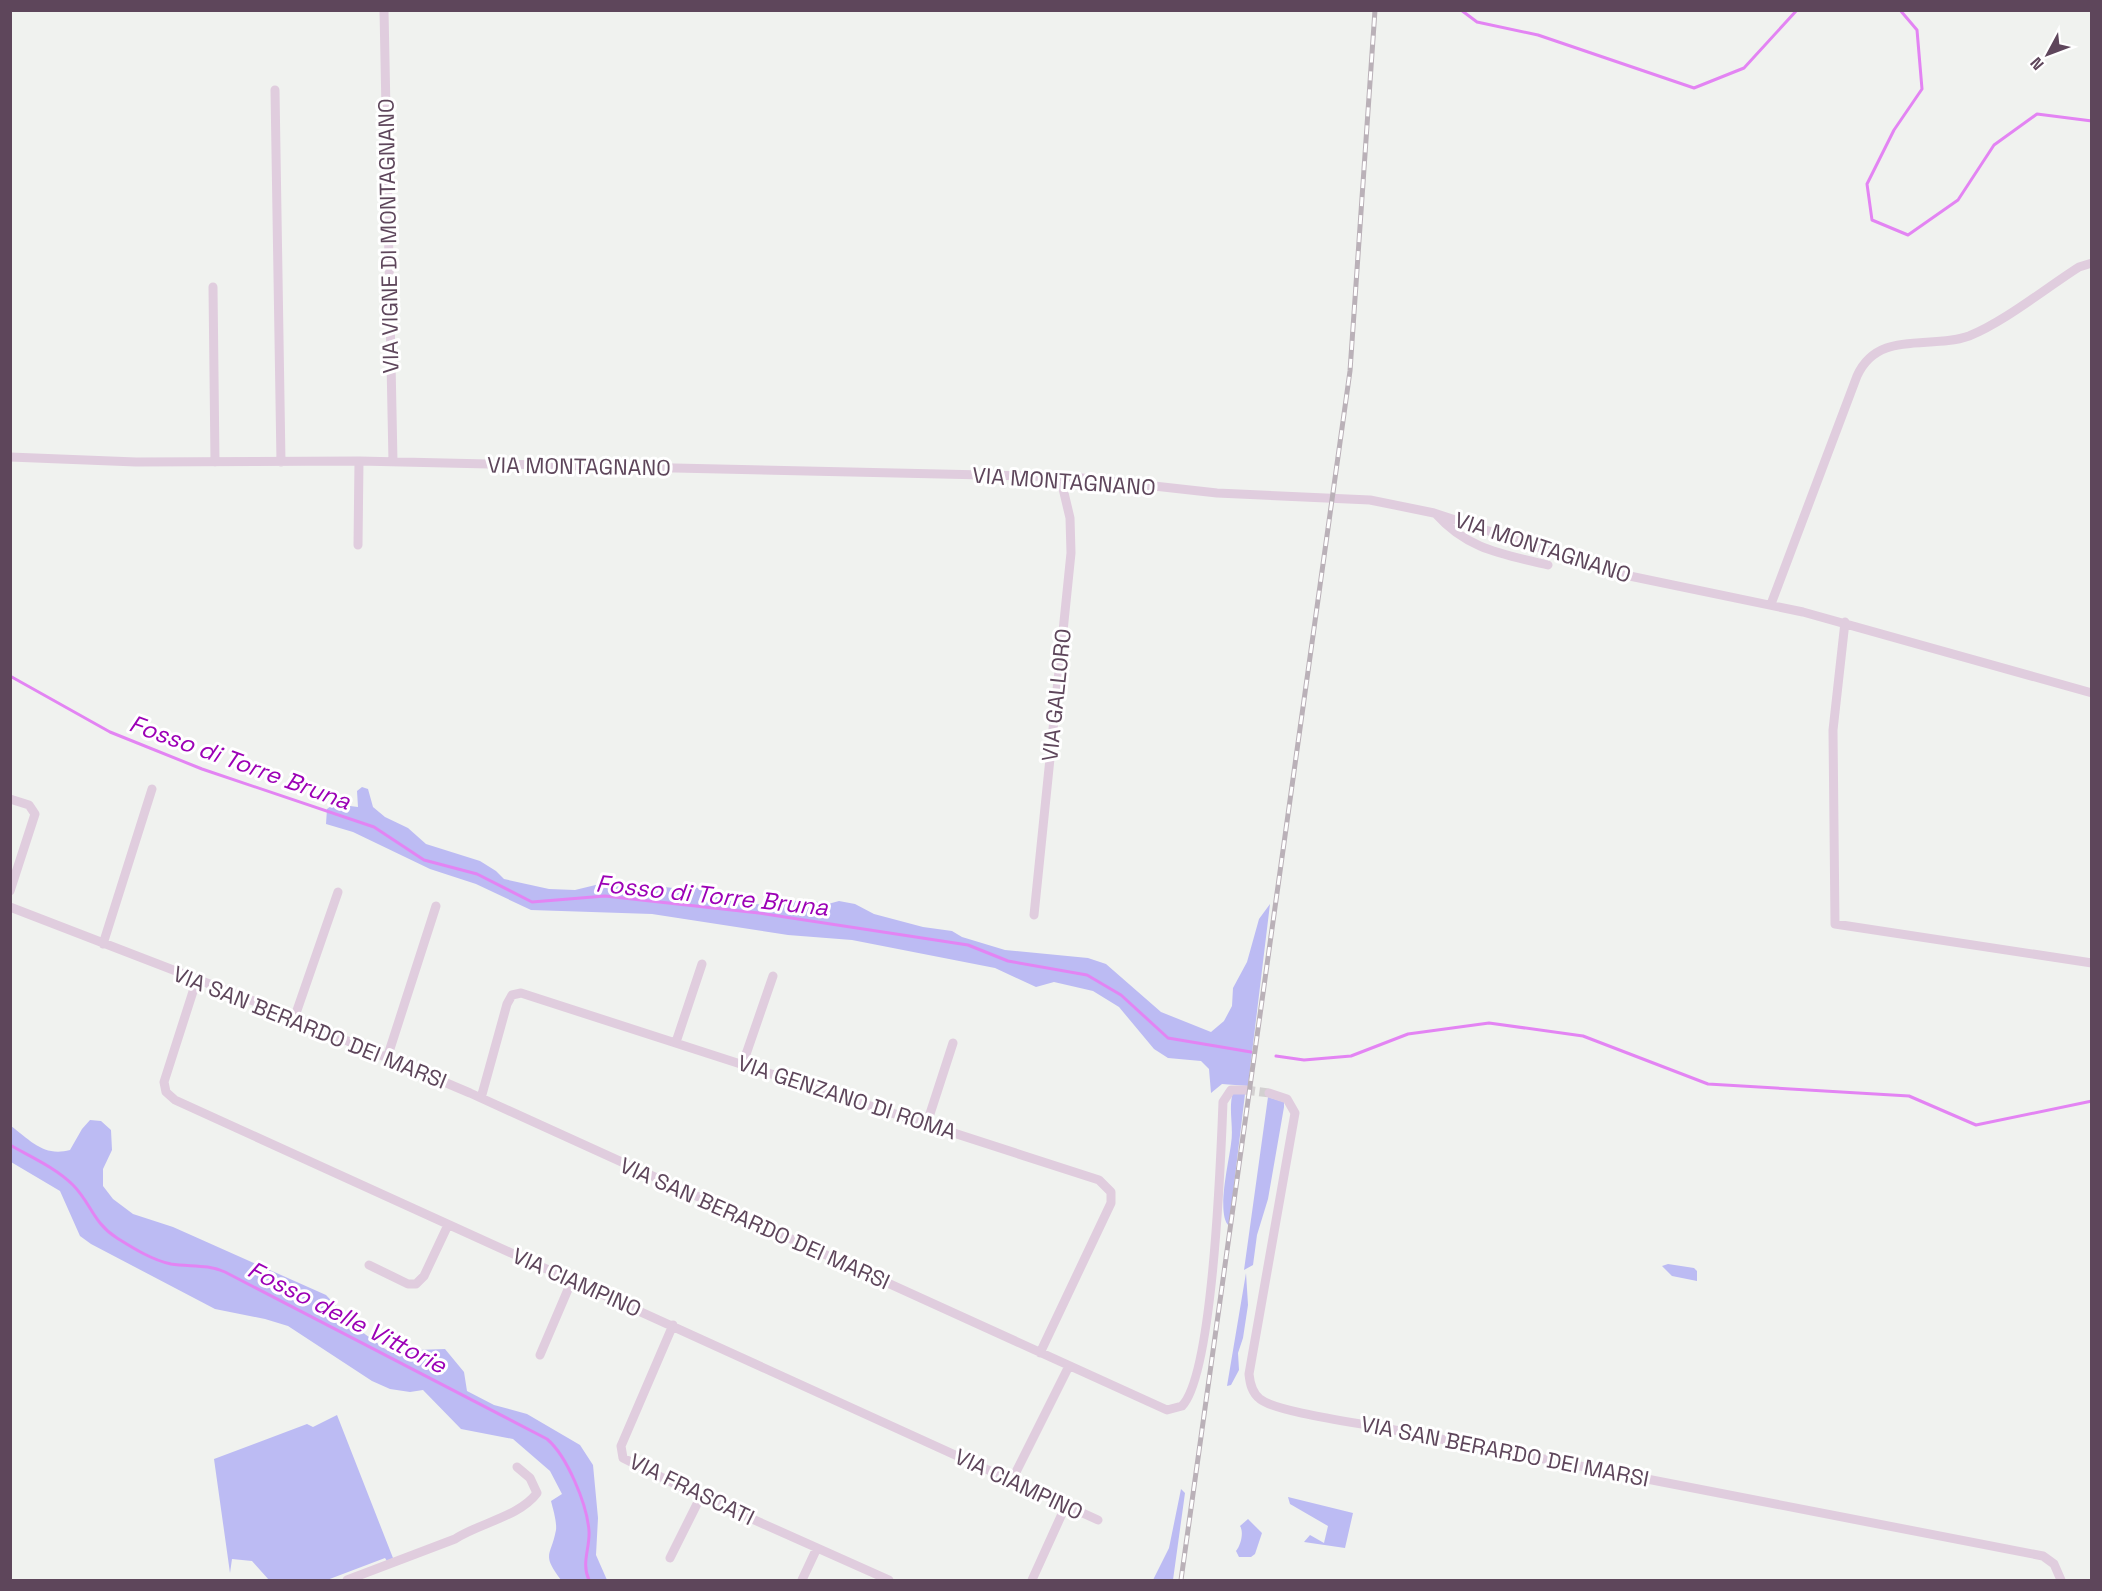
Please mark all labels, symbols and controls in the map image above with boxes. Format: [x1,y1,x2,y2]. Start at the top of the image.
north arrow [2018,24,2078,84]
text: N [2026,53,2049,74]
street label: VIA VIGNE DI MONTAGNANO [372,98,404,374]
street label: VIA MONTAGNANO [487,450,671,482]
street label: VIA MONTAGNANO [971,461,1157,501]
street label: VIA MONTAGNANO [1451,505,1635,589]
street label: VIA GALLORO [1035,627,1077,763]
water label: Fosso di Torre Bruna [125,708,355,817]
water label: Fosso di Torre Bruna [594,867,830,923]
street label: VIA SAN BERARDO DEI MARSI [169,959,451,1095]
street label: VIA GENZANO DI ROMA [734,1048,960,1146]
street label: VIA SAN BERARDO DEI MARSI [616,1151,894,1295]
street label: VIA CIAMPINO [508,1241,646,1323]
water label: Fosso delle Vittorie [242,1254,452,1381]
street label: VIA SAN BERARDO DEI MARSI [1359,1409,1651,1493]
street label: VIA CIAMPINO [950,1442,1088,1526]
street label: VIA FRASCATI [625,1447,759,1531]

